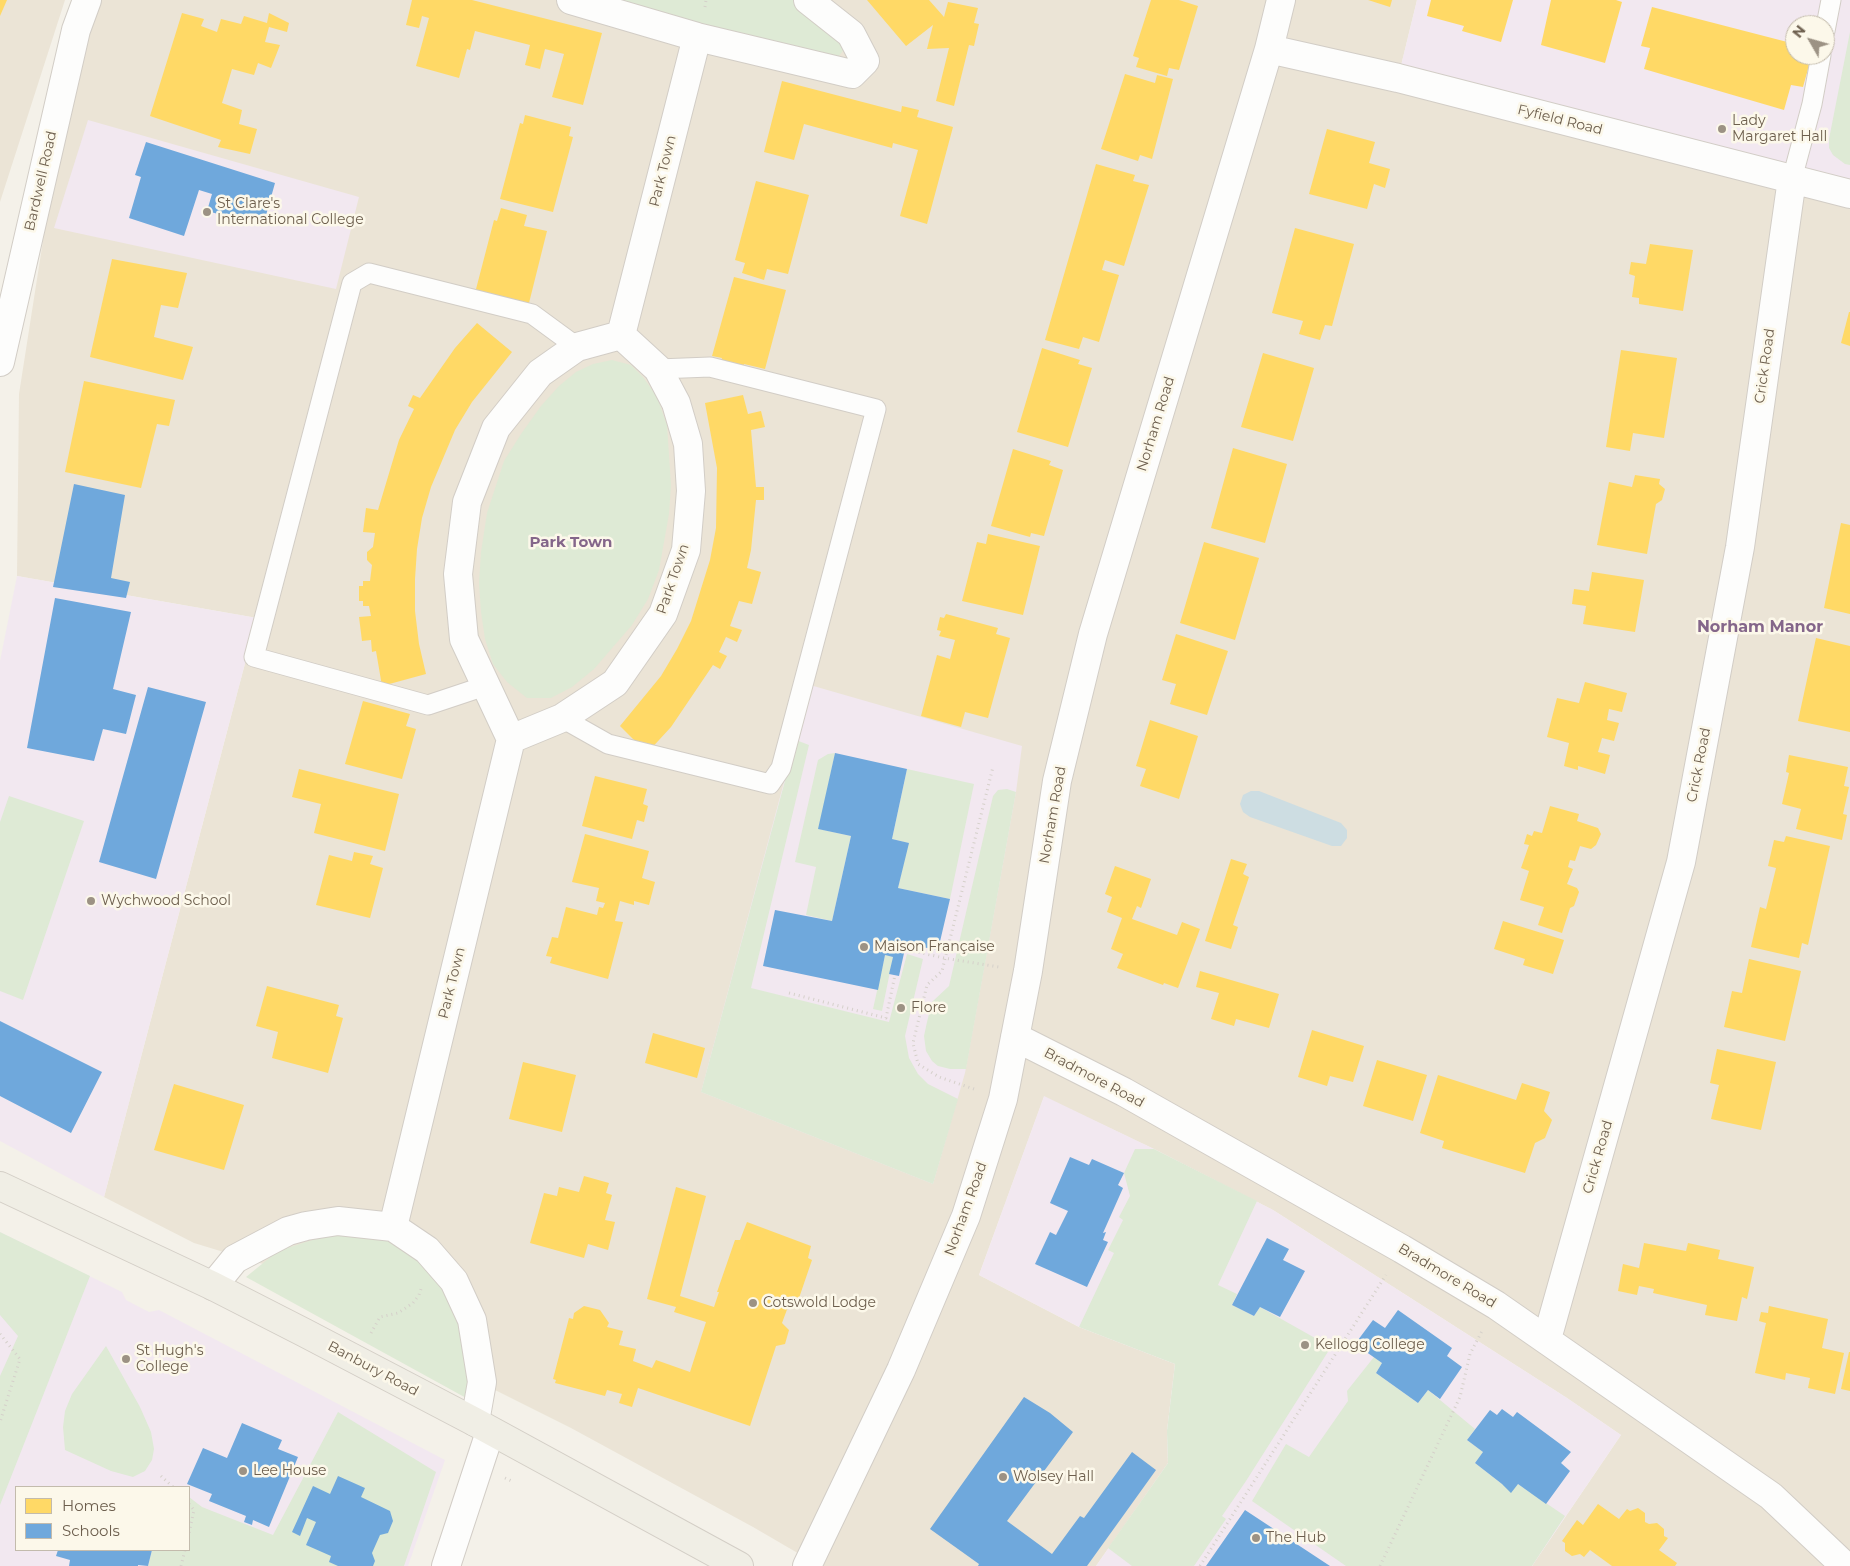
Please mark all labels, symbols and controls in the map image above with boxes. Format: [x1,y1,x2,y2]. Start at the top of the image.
north arrow [1785,15,1835,65]
text: N [1788,21,1810,41]
street label: Fyfield Road [1516,101,1604,139]
place label: Lady Margaret Hall [1732,113,1827,146]
marker: Lady Margaret Hall [1716,123,1728,135]
street label: Bardwell Road [21,129,61,233]
street label: Park Town [646,133,680,209]
place label: St Clare's International College [217,196,364,228]
marker: St Clare's International College [201,206,213,218]
street label: Crick Road [1751,327,1779,405]
street label: Norham Road [1134,374,1178,474]
district label: Park Town [530,534,612,552]
street label: Park Town [653,542,693,616]
district label: Norham Manor [1697,617,1823,637]
street label: Crick Road [1684,726,1714,804]
street label: Norham Road [1036,765,1070,865]
place label: Wychwood School [101,893,231,909]
marker: Wychwood School [85,895,97,907]
place label: Maison Française [874,939,995,955]
marker: Maison Française [858,941,870,953]
street label: Park Town [435,945,469,1021]
place label: Flore [911,1000,946,1016]
marker: Flore [895,1002,907,1014]
street label: Bradmore Road [1041,1044,1147,1112]
street label: Crick Road [1580,1118,1616,1196]
street label: Norham Road [941,1160,991,1258]
street label: Bradmore Road [1395,1240,1499,1312]
place label: Cotswold Lodge [763,1295,876,1311]
marker: Cotswold Lodge [747,1297,759,1309]
place label: Kellogg College [1315,1337,1425,1353]
street label: Banbury Road [325,1338,421,1400]
marker: Kellogg College [1299,1339,1311,1351]
place label: St Hugh's College [136,1343,203,1375]
marker: St Hugh's College [120,1353,132,1365]
place label: Lee House [253,1463,327,1479]
marker: Lee House [237,1465,249,1477]
place label: Wolsey Hall [1013,1469,1094,1485]
marker: Wolsey Hall [997,1471,1009,1483]
legend [15,1486,190,1551]
text: Homes [62,1496,116,1515]
text: Schools [62,1521,120,1540]
place label: The Hub [1266,1530,1326,1546]
marker: The Hub [1250,1532,1262,1544]

